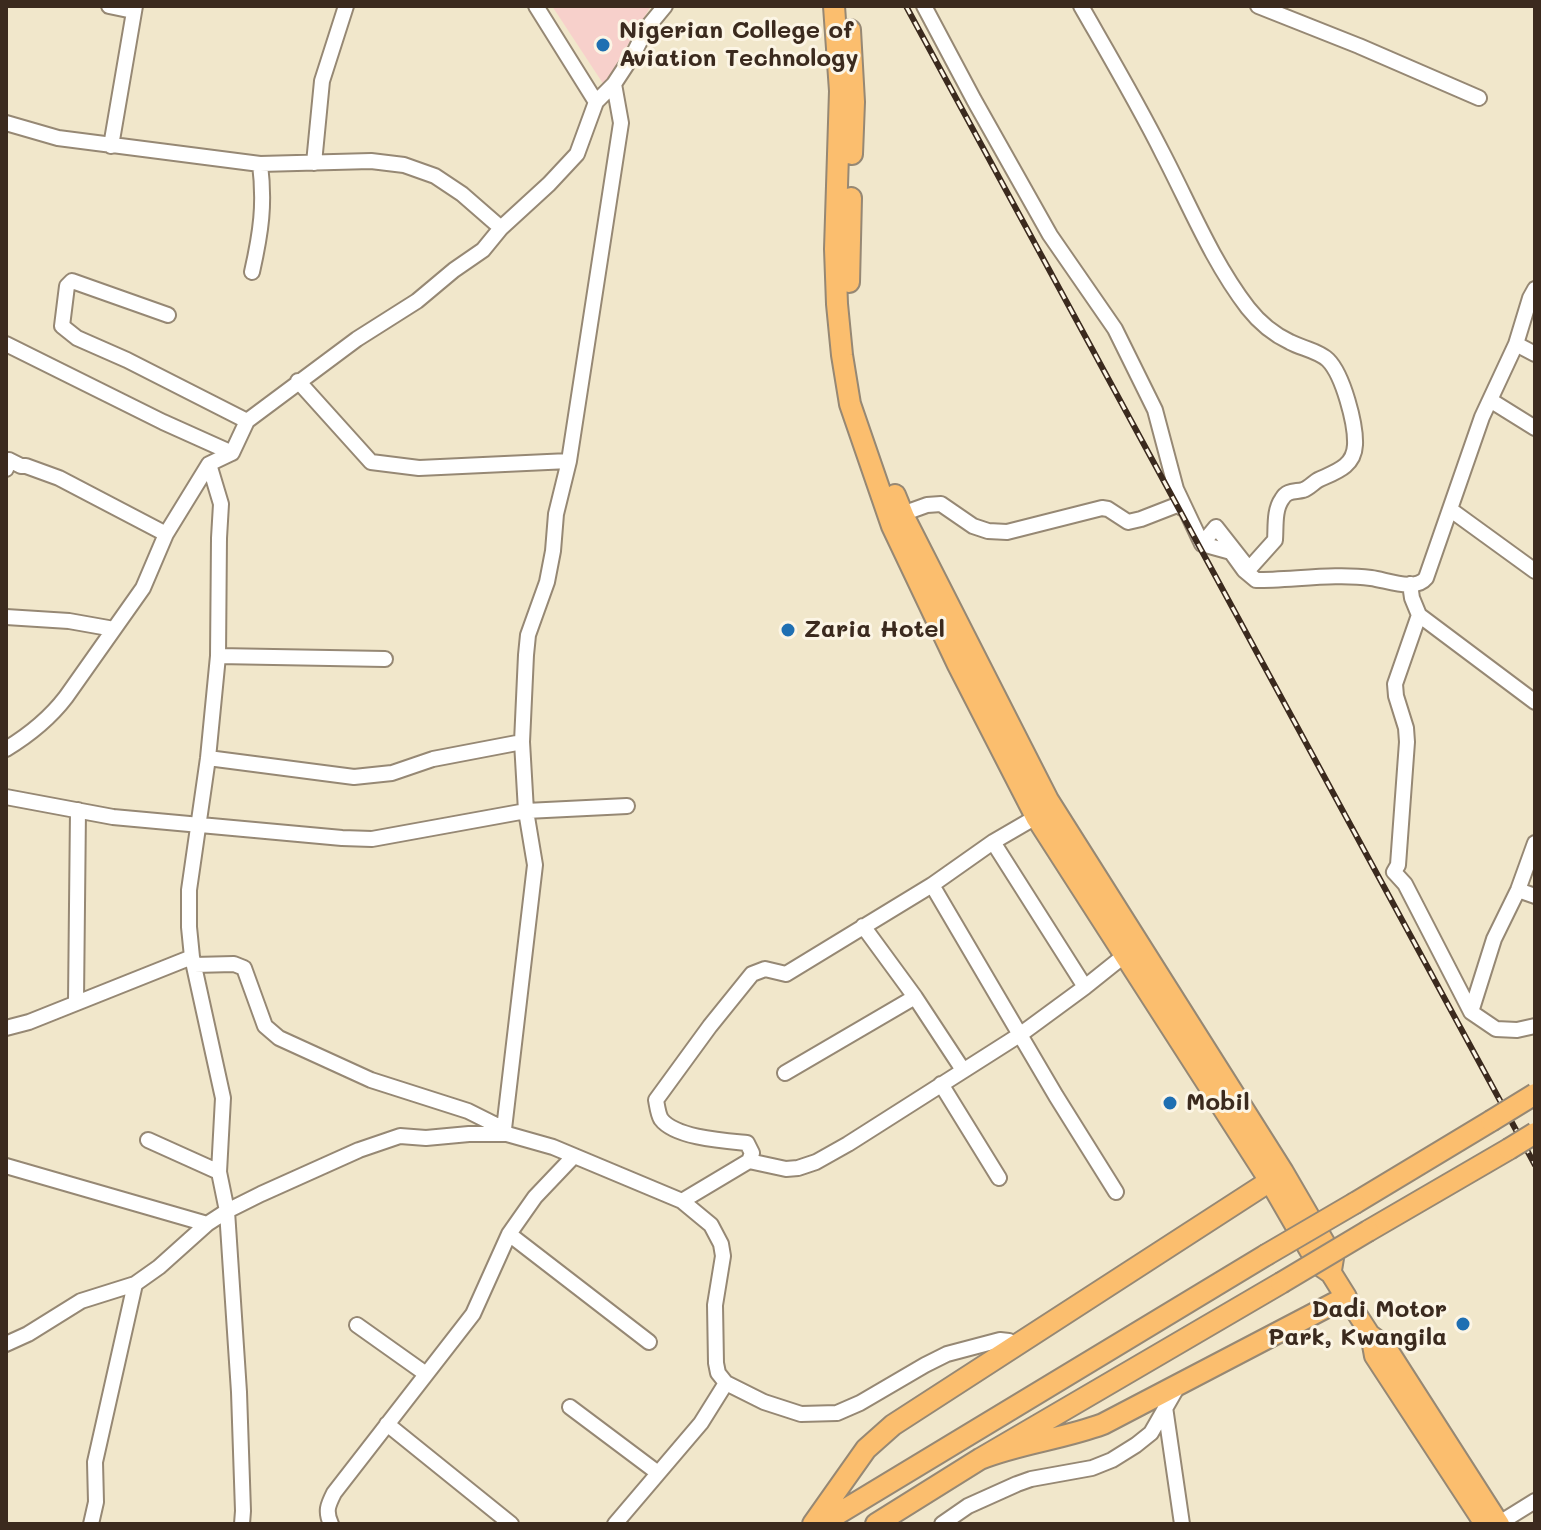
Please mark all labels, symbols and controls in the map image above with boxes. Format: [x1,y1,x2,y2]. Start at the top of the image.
place label: Nigerian College of Aviation Technology [619,17,858,73]
marker: Nigerian College of Aviation Technology [594,36,612,54]
place label: Zaria Hotel [804,616,945,644]
marker: Zaria Hotel [779,621,797,639]
place label: Mobil [1186,1089,1250,1117]
marker: Mobil [1161,1094,1179,1112]
place label: Dadi Motor Park, Kwangila [1268,1296,1447,1352]
marker: Dadi Motor Park, Kwangila [1454,1315,1472,1333]

